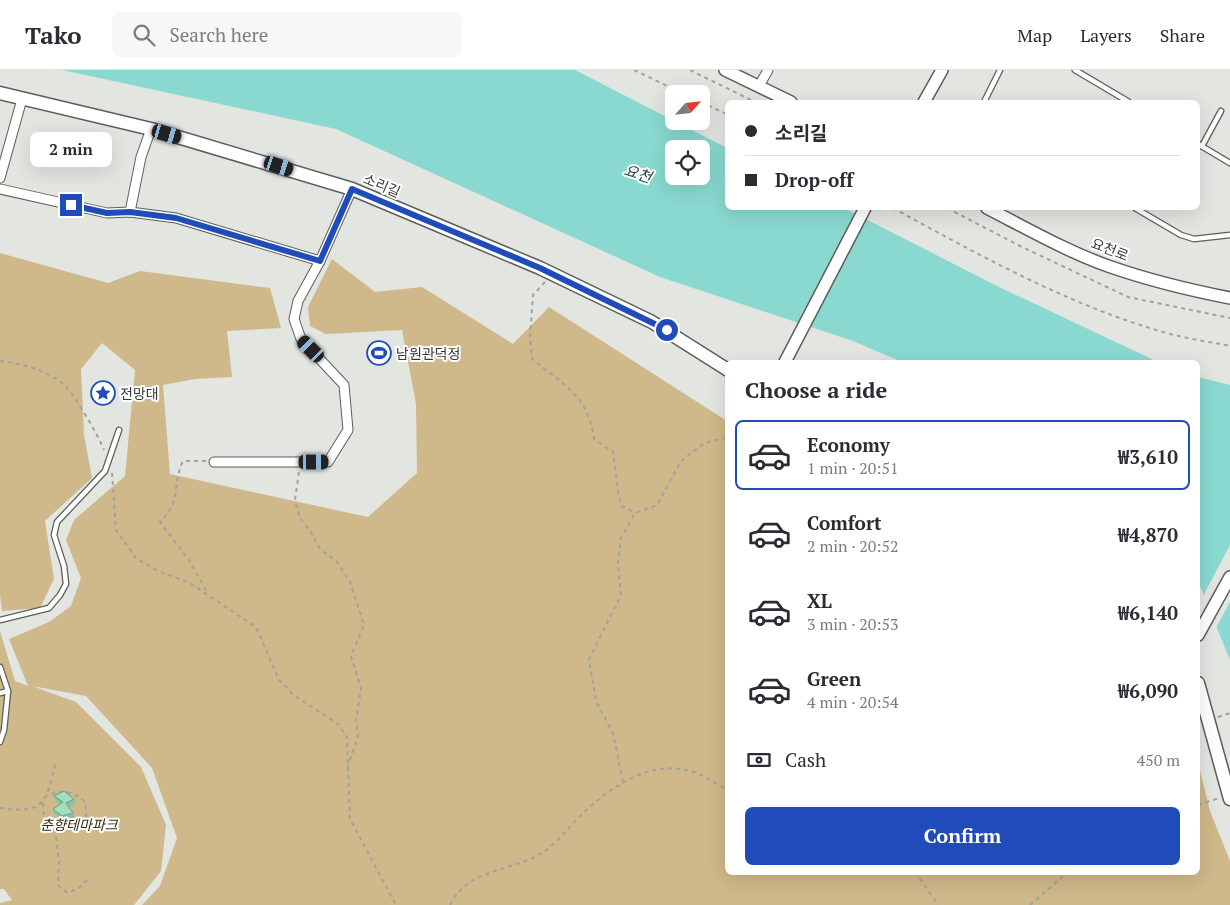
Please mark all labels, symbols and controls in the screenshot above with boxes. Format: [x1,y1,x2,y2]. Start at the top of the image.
search box [112,12,462,57]
text: Tako [25,19,82,51]
icon: search [130,21,158,49]
text: Search here [170,22,268,47]
text: Map [1017,23,1052,47]
text: Layers [1080,23,1132,47]
text: Share [1160,23,1205,47]
north arrow [665,85,710,130]
map controls [665,85,710,185]
text: 소리길 [775,120,827,145]
car [150,123,183,145]
callout: 2 min [30,132,112,168]
text: 2 min [49,138,93,160]
button: locate [665,140,710,185]
car [262,154,295,178]
water label: 요천 [622,159,656,187]
text: Drop-off [775,167,853,192]
street label: 소리길 [361,169,403,201]
route end [60,194,82,216]
street label: 요천로 [1089,233,1132,265]
route start [656,319,678,341]
car [295,333,326,365]
sports icon: 남원관덕정 [366,340,392,366]
place label: 남원관덕정 [396,344,460,363]
text: Choose a ride [745,375,887,404]
place icon: 전망대 [90,380,116,406]
place label: 전망대 [120,384,159,403]
text: Economy [807,432,890,457]
icon: car [747,433,792,478]
text: ₩3,610 [1118,444,1178,469]
car [299,455,329,470]
text: 1 min · 20:51 [807,457,899,479]
text: Comfort [807,510,882,535]
icon: car [747,511,792,556]
text: ₩4,870 [1118,522,1178,547]
text: 2 min · 20:52 [807,535,899,557]
text: XL [807,588,832,613]
icon: car [747,589,792,634]
text: ₩6,140 [1118,600,1178,625]
text: 3 min · 20:53 [807,613,899,635]
text: Green [807,666,861,691]
icon: car [747,667,792,712]
text: ₩6,090 [1118,678,1178,703]
text: 4 min · 20:54 [807,691,899,713]
icon: cash [745,746,773,774]
text: Cash [785,747,826,772]
text: 450 m [1137,749,1180,771]
button: Confirm [745,807,1180,865]
park label: 춘향테마파크 [40,815,119,834]

